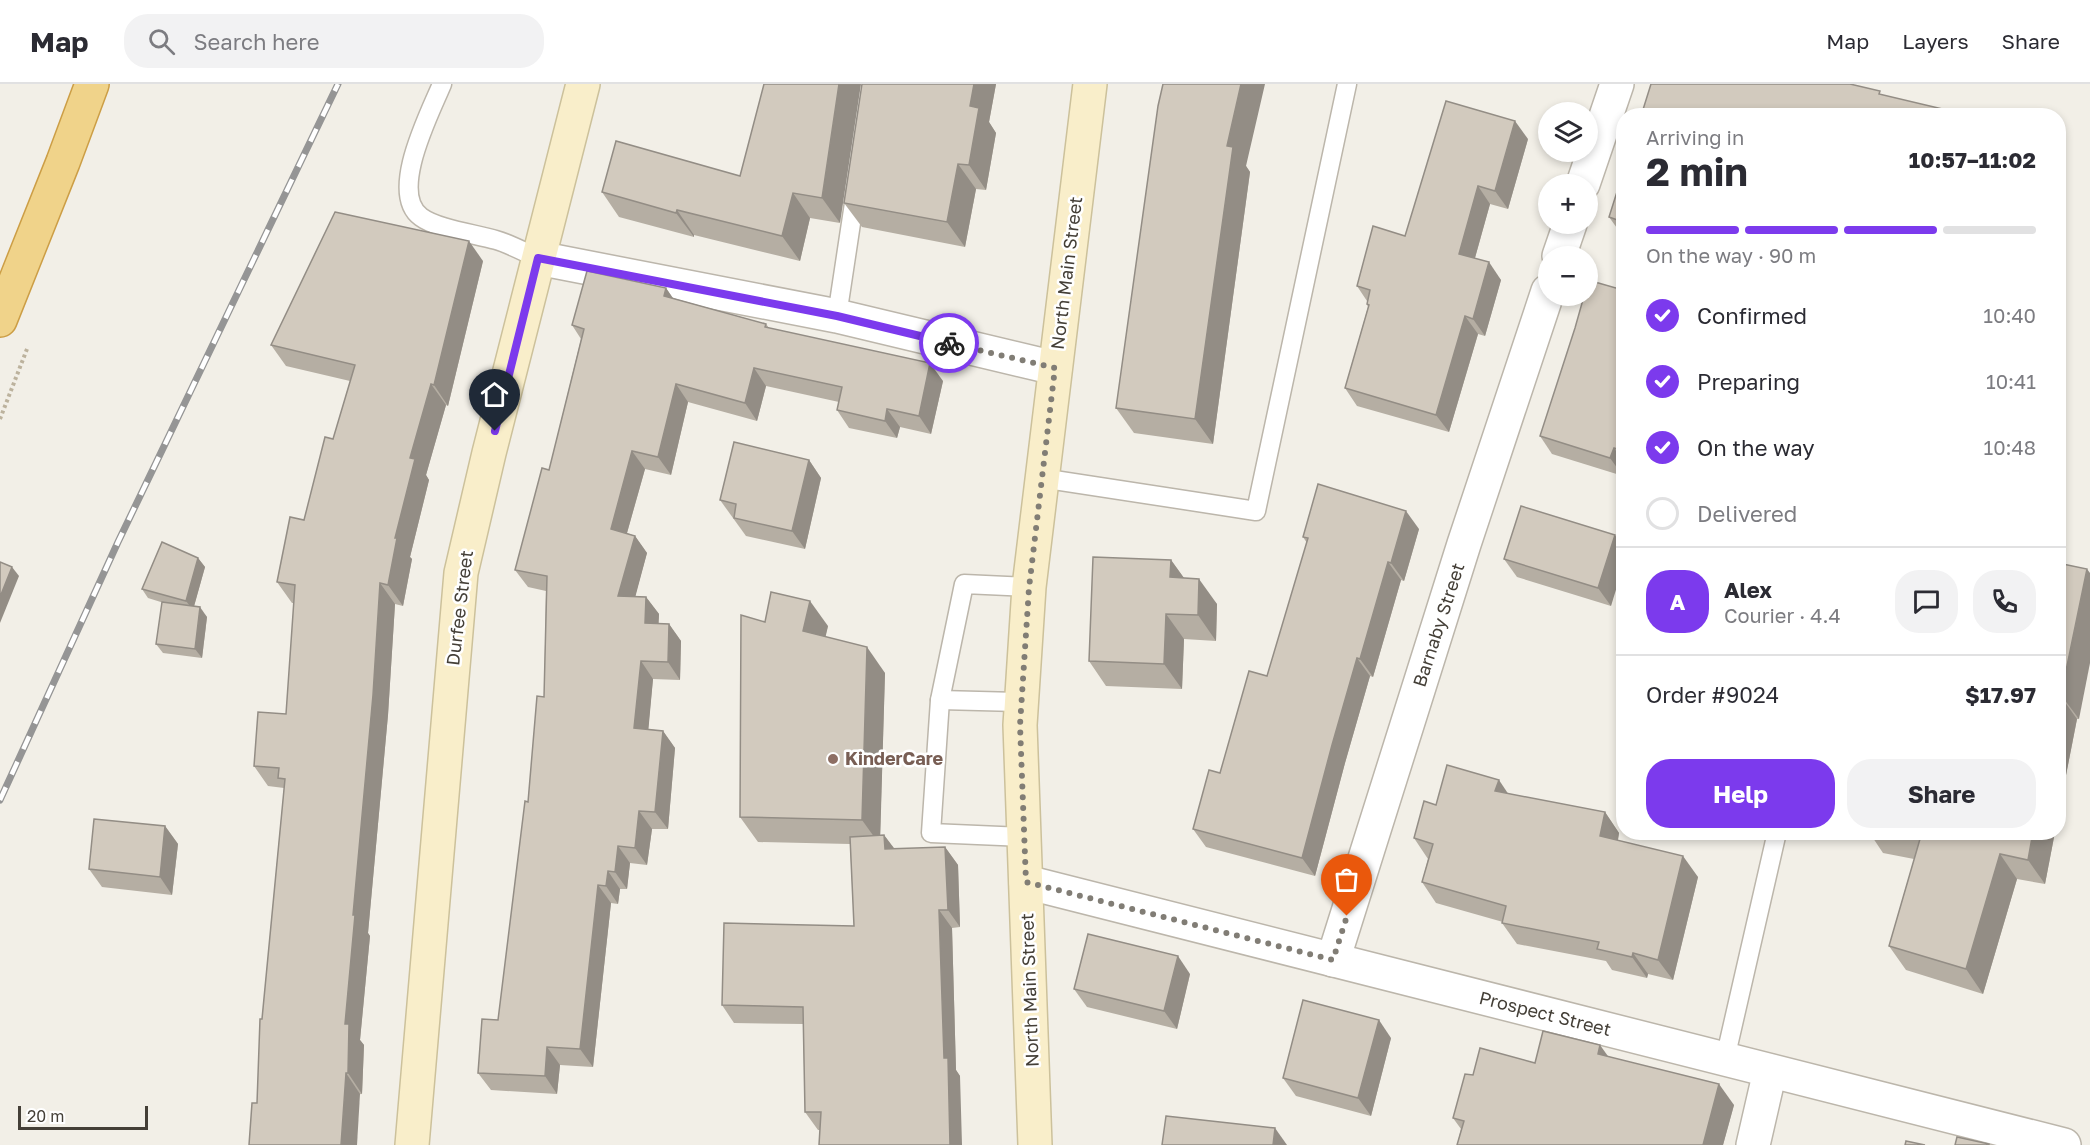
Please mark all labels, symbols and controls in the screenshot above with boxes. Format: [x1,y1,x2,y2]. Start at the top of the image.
search box [124,14,544,68]
text: Map [30,25,88,58]
icon: search [145,25,178,58]
text: Search here [193,28,319,55]
text: Map [1826,28,1869,54]
text: Layers [1902,28,1969,54]
text: Share [2002,28,2060,54]
map controls [1538,102,1598,306]
button: layers [1538,102,1598,162]
text: Arriving in [1646,125,1744,149]
text: 10:57–11:02 [1909,146,2036,173]
text: 2 min [1646,148,1748,195]
button: + [1538,174,1598,234]
street label: North Main Street [1046,195,1086,351]
text: On the way · 90 m [1646,243,1816,267]
button: − [1538,246,1598,306]
icon: check [1646,299,1679,332]
text: Confirmed [1697,302,1807,329]
text: 10:40 [1983,303,2036,327]
courier [919,313,979,373]
icon: bike [933,327,966,360]
icon: check [1646,365,1679,398]
text: Preparing [1697,368,1800,395]
pin [469,369,520,431]
text: 10:41 [1986,369,2036,393]
icon: home [478,378,511,411]
icon: check [1646,431,1679,464]
text: On the way [1697,434,1815,461]
text: 10:48 [1984,435,2036,459]
text: Delivered [1697,500,1797,527]
street label: Durfee Street [441,549,477,667]
street label: Barnaby Street [1408,560,1468,689]
button: chat [1895,570,1958,633]
button: phone [1973,570,2036,633]
text: Alex [1724,576,1772,603]
text: A [1670,588,1685,615]
text: Courier · 4.4 [1724,603,1841,627]
text: Order #9024 [1646,681,1779,708]
text: $17.97 [1965,681,2036,708]
place label: KinderCare [845,747,944,769]
marker: KinderCare [826,752,840,766]
button: Help [1646,759,1835,828]
button: Share [1847,759,2036,828]
pin [1321,854,1372,916]
icon: bag [1330,863,1363,896]
street label: North Main Street [1015,913,1043,1067]
street label: Prospect Street [1477,986,1614,1040]
scale bar [18,1103,148,1130]
text: 20 m [27,1106,64,1126]

